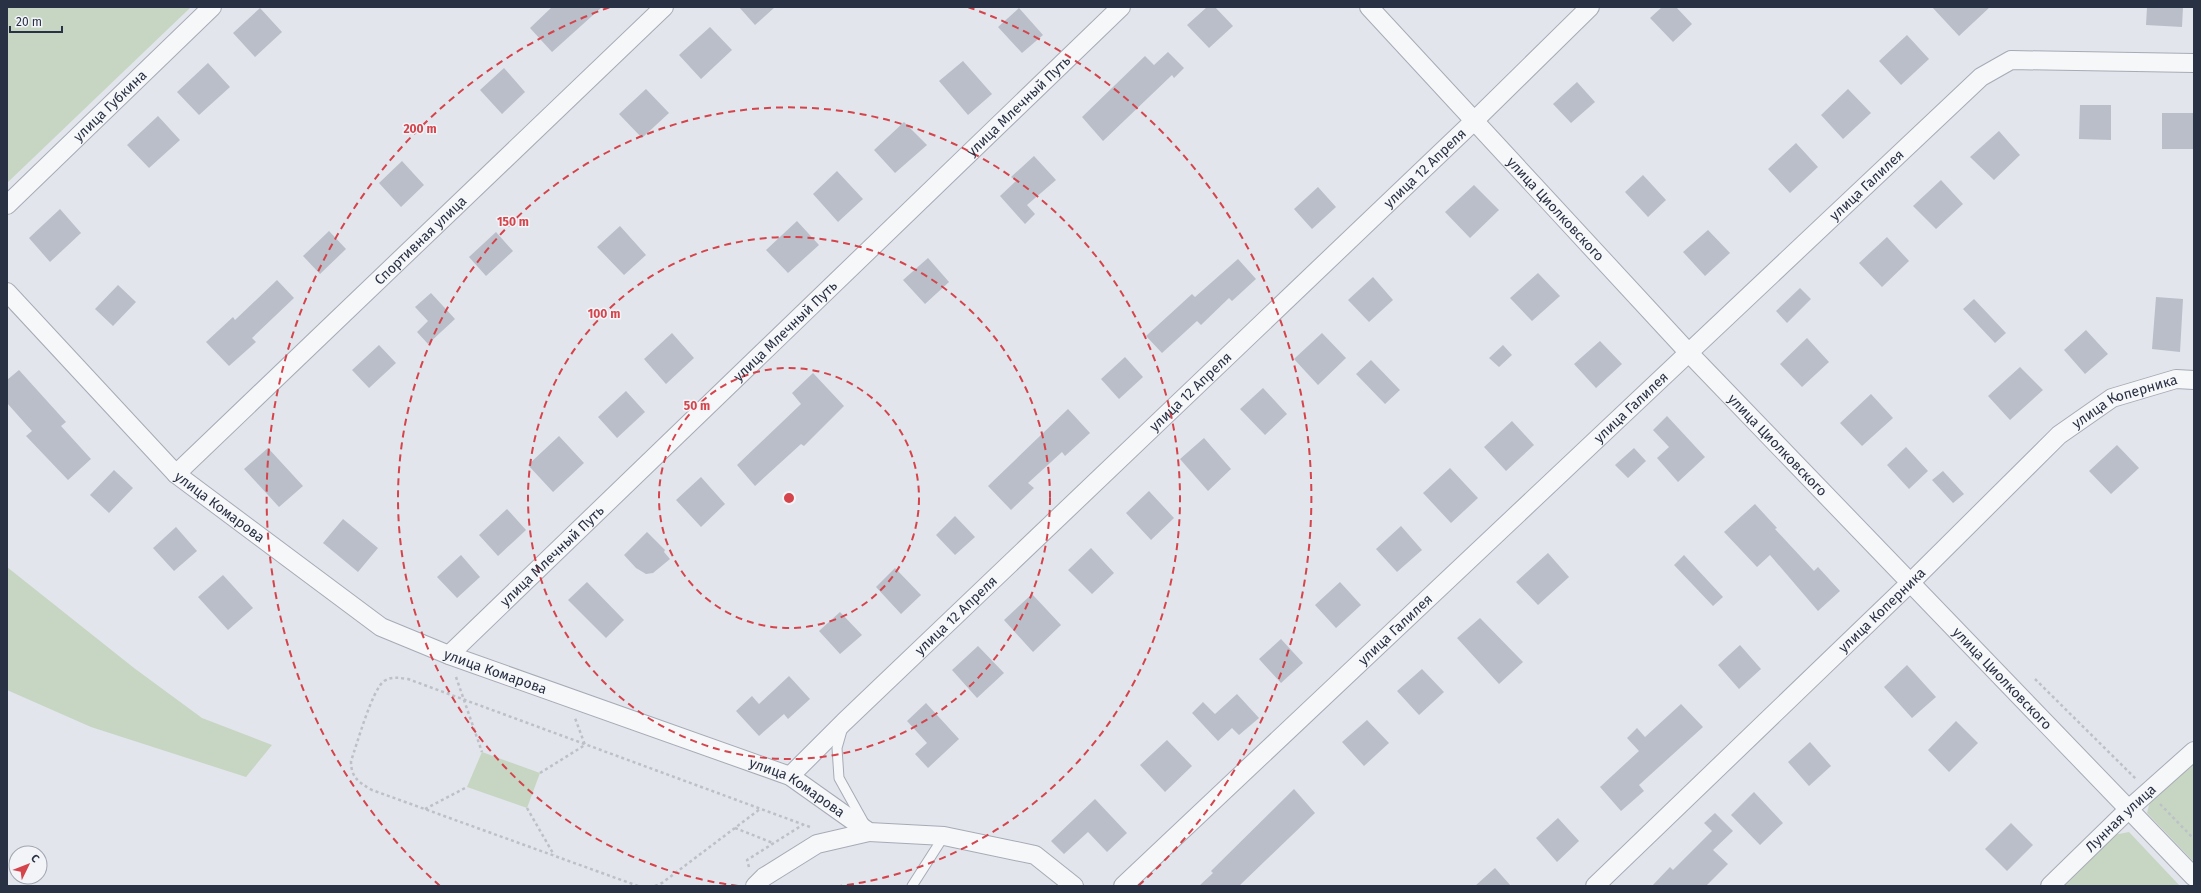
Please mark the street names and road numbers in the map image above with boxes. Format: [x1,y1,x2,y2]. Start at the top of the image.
street label: улица Млечный Путь [963,52,1074,160]
street label: улица Губкина [70,66,150,145]
street label: улица 12 Апреля [1380,125,1469,211]
street label: улица Галилея [1826,146,1907,224]
street label: улица Циолковского [1503,153,1608,264]
street label: Спортивная улица [371,192,470,288]
street label: улица Млечный Путь [730,277,841,385]
street label: улица 12 Апреля [1146,348,1235,435]
street label: улица Галилея [1590,368,1672,446]
street label: улица Коперника [2069,371,2179,432]
street label: улица Циолковского [1724,390,1831,500]
street label: улица Комарова [171,468,268,546]
street label: улица Млечный Путь [496,502,607,610]
street label: улица Коперника [1835,564,1929,656]
street label: улица 12 Апреля [911,572,1001,658]
street label: улица Галилея [1354,590,1436,669]
street label: улица Циолковского [1949,624,2056,733]
street label: улица Комарова [441,645,549,698]
street label: улица Комарова [747,754,848,821]
street label: Лунная улица [2082,781,2159,855]

